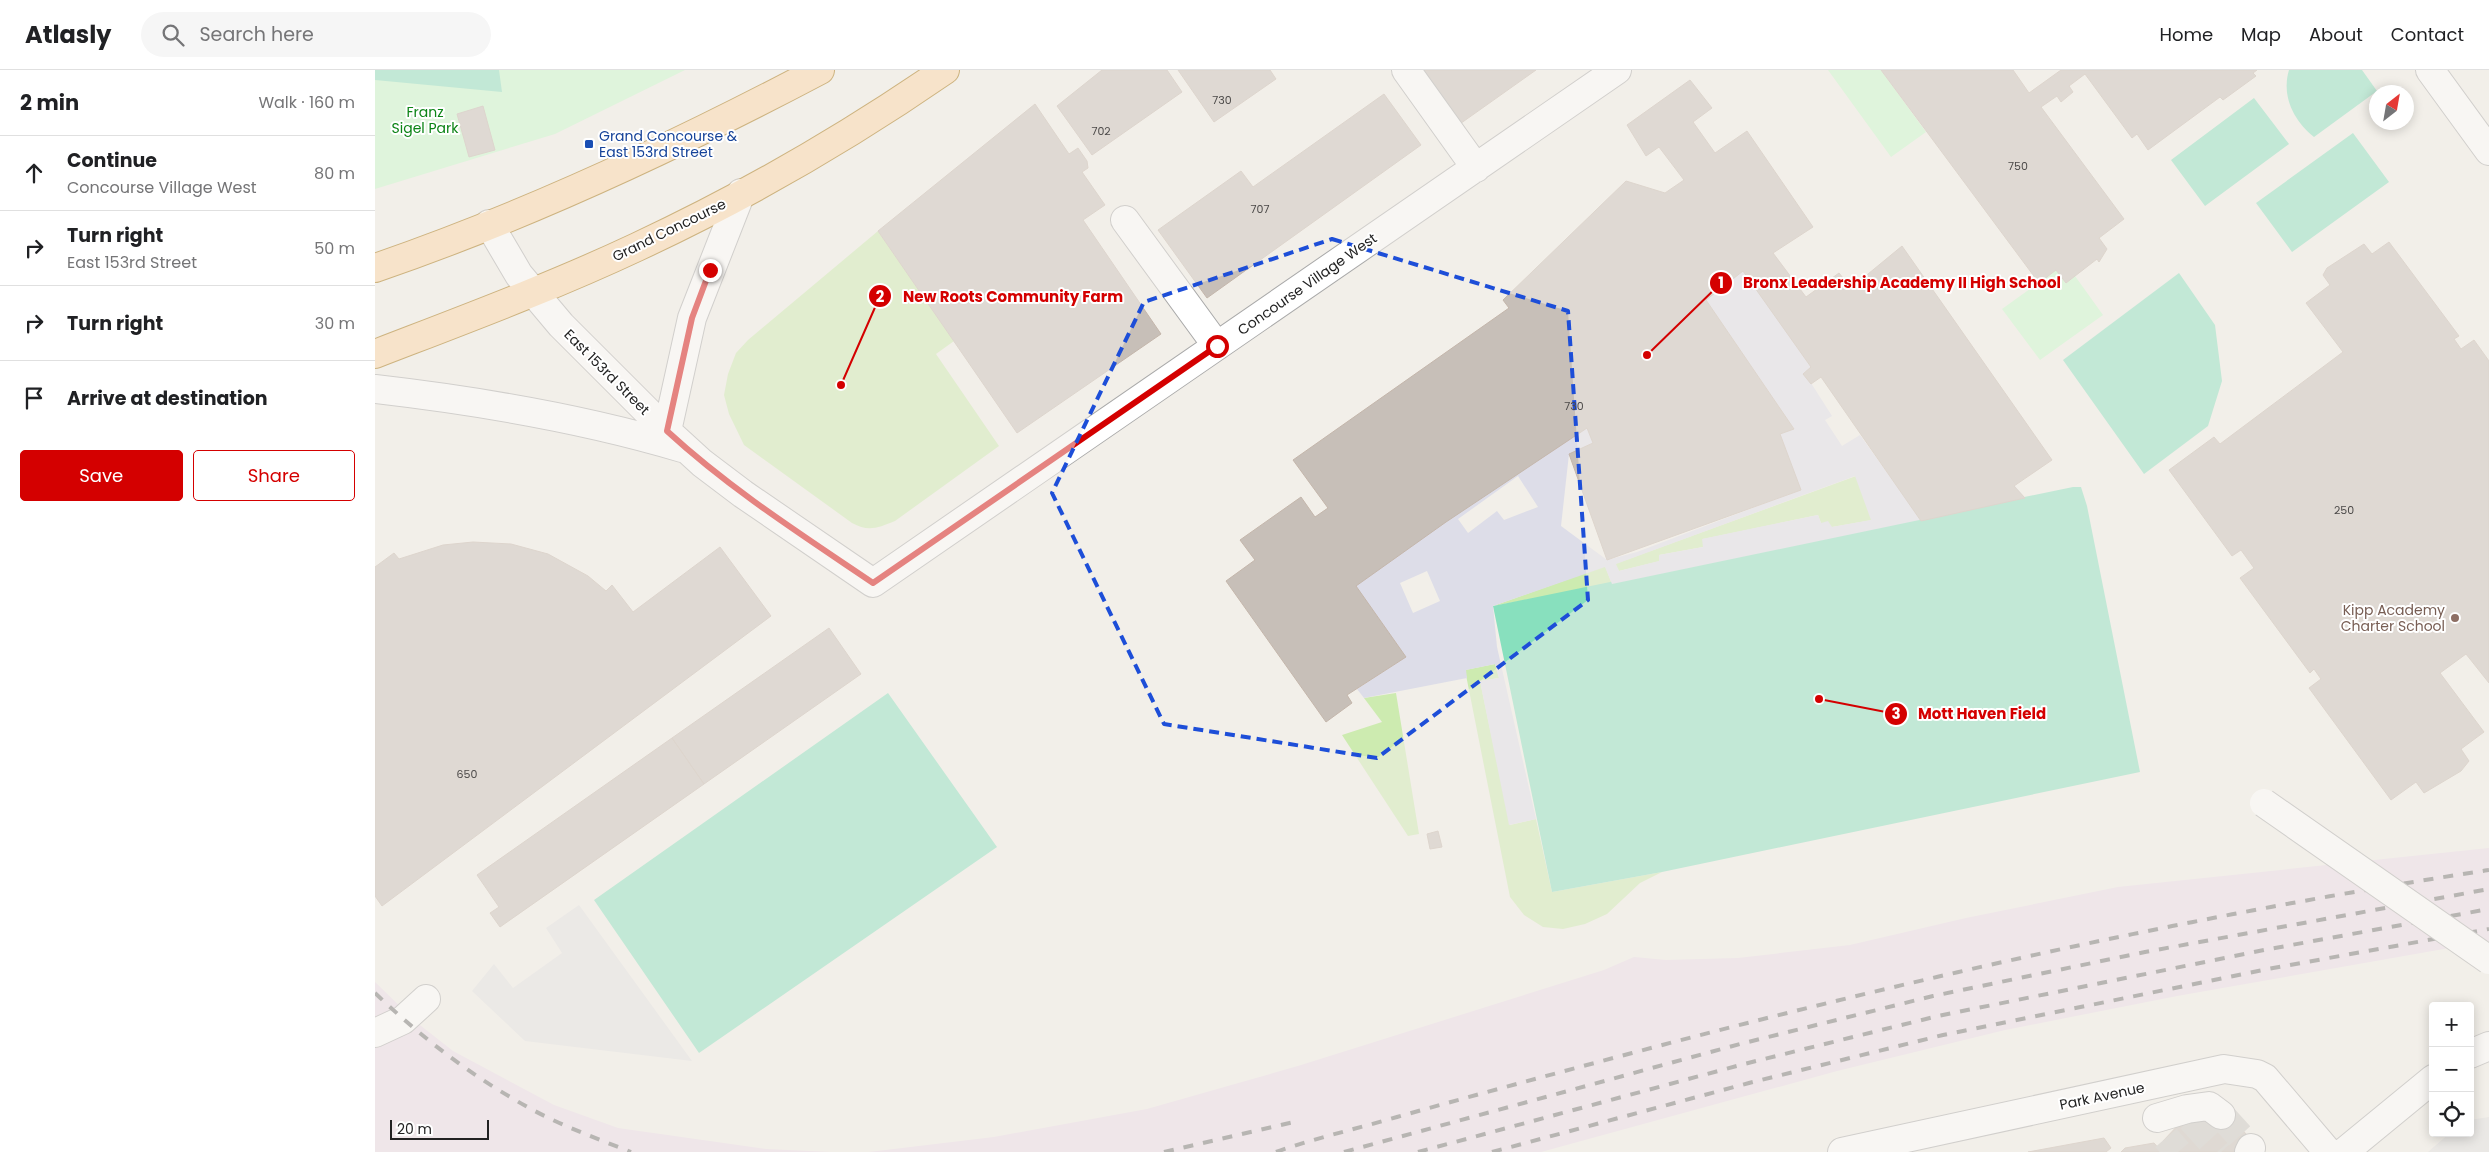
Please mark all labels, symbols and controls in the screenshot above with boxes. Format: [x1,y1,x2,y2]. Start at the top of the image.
search box [141,12,491,57]
text: Atlasly [25,18,111,51]
icon: search [159,21,187,49]
text: Search here [199,21,314,48]
text: Home [2159,22,2213,47]
text: Map [2241,22,2281,47]
text: About [2309,22,2363,47]
text: Contact [2391,22,2464,47]
north arrow [2369,85,2414,130]
text: 2 min [20,88,79,117]
text: Walk · 160 m [258,91,355,114]
house number: 730 [1212,92,1232,108]
park label: Franz Sigel Park [392,102,459,138]
house number: 702 [1091,123,1111,139]
place label: Grand Concourse & East 153rd Street [599,126,738,162]
marker: Grand Concourse & East 153rd Street [583,138,595,150]
text: Continue [67,147,157,174]
house number: 750 [2008,158,2028,174]
icon: ahead [20,159,48,187]
text: 80 m [314,162,355,185]
text: Concourse Village West [67,176,257,199]
street label: Grand Concourse [609,194,729,266]
house number: 707 [1251,201,1269,217]
text: Turn right [67,222,163,249]
street label: Concourse Village West [1233,228,1381,340]
icon: right [20,234,48,262]
text: 50 m [314,237,355,260]
text: East 153rd Street [67,251,197,274]
route end [699,259,722,282]
callout: Bronx Leadership Academy II High School [1708,268,2071,298]
text: 1 [1718,272,1724,293]
text: Bronx Leadership Academy II High School [1743,272,2061,293]
callout: New Roots Community Farm [868,281,1133,311]
text: 2 [876,286,885,307]
text: New Roots Community Farm [903,286,1123,307]
icon: right [20,309,48,337]
text: Turn right [67,310,163,337]
text: 30 m [315,312,355,335]
street label: East 153rd Street [560,325,654,419]
route start [1206,335,1229,358]
icon: arrive [20,384,48,412]
text: Arrive at destination [67,385,268,412]
house number: 730 [1564,398,1584,414]
button: Save [20,450,183,501]
button: Share [193,450,355,501]
house number: 250 [2334,502,2354,518]
place label: Kipp Academy Charter School [2341,600,2445,636]
marker: Kipp Academy Charter School [2449,612,2461,624]
callout: Mott Haven Field [1883,699,2057,729]
text: 3 [1891,703,1901,724]
text: Mott Haven Field [1918,703,2046,724]
house number: 650 [457,766,477,782]
map controls [2429,1002,2474,1137]
button: + [2429,1002,2474,1047]
button: − [2429,1047,2474,1092]
street label: Park Avenue [2058,1077,2147,1115]
button: locate [2429,1092,2474,1137]
scale bar [390,1117,489,1140]
text: 20 m [397,1119,432,1139]

